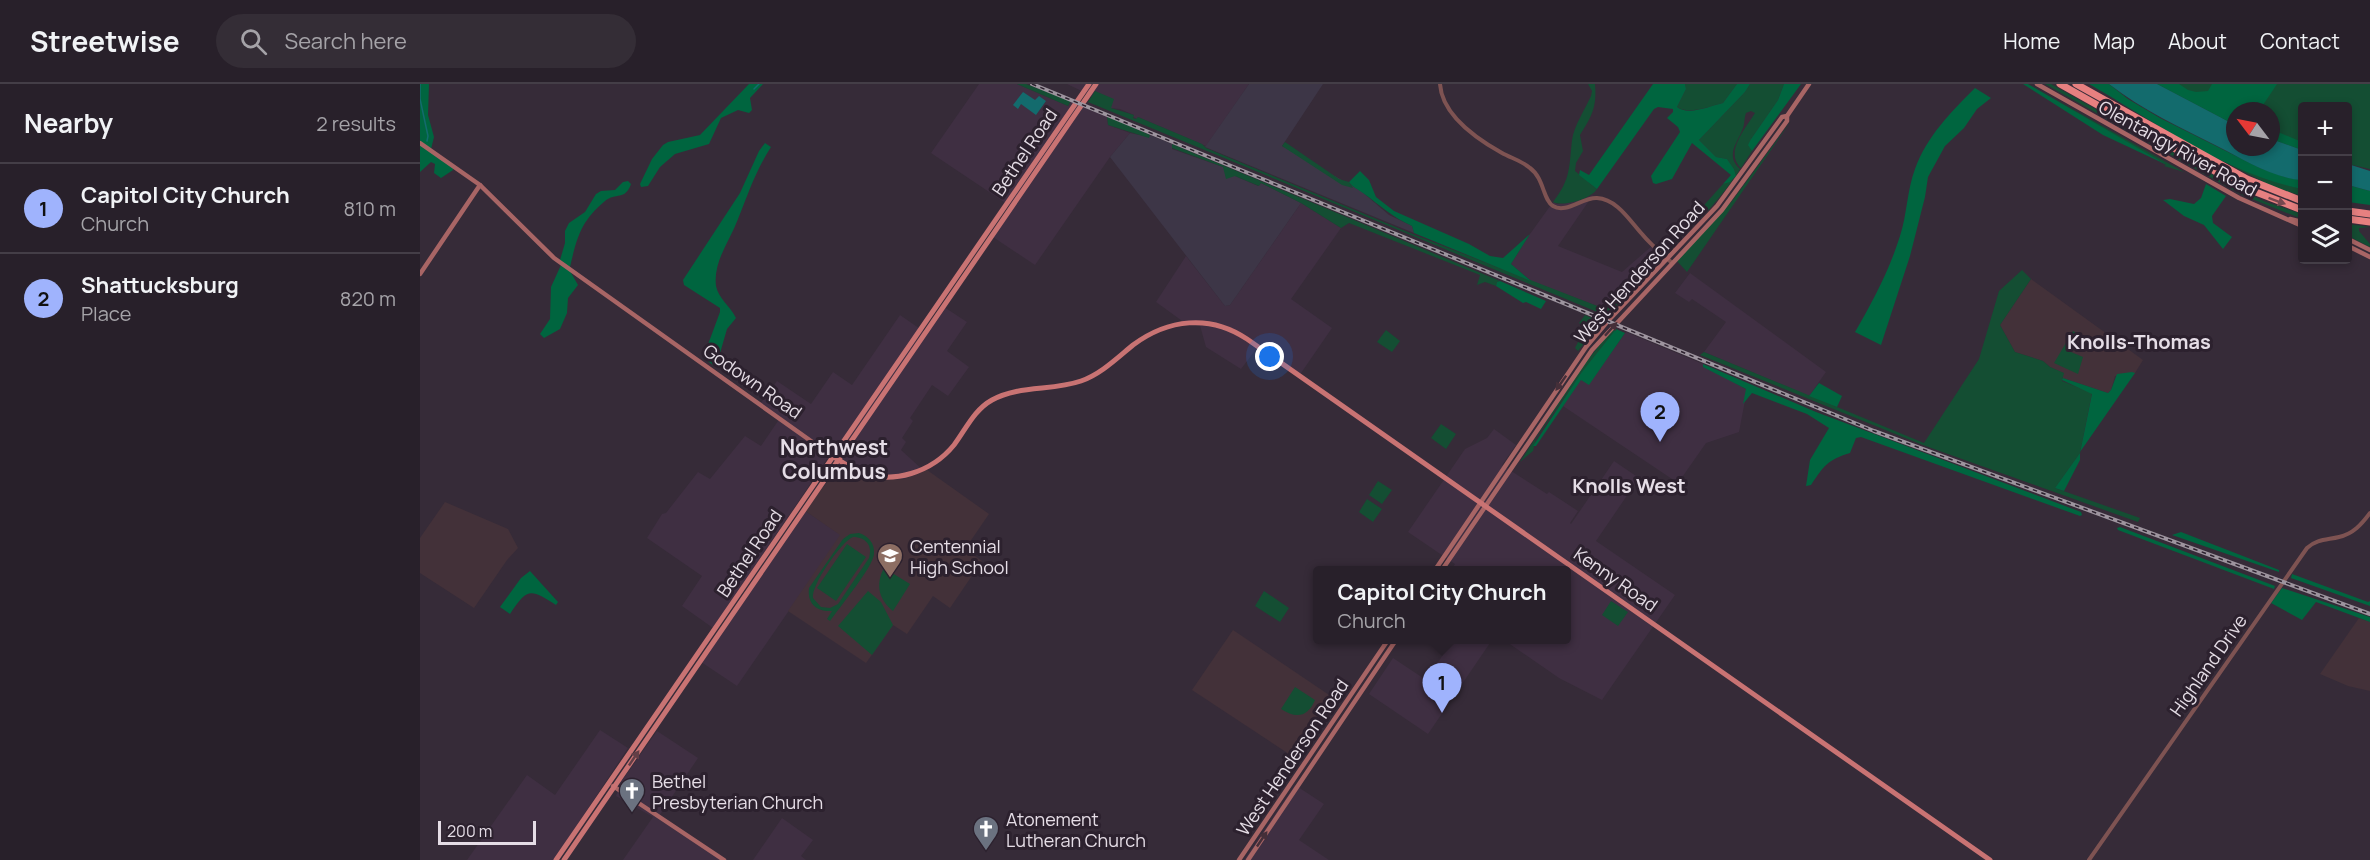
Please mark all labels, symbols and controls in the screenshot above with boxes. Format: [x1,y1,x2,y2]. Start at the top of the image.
search box [216,14,636,68]
text: Streetwise [30,22,180,60]
icon: search [237,25,270,58]
text: Search here [285,26,407,56]
text: Home [2003,27,2060,55]
text: Map [2093,27,2135,55]
text: About [2168,27,2227,55]
text: Contact [2260,27,2340,55]
street label: Olentangy River Road [2095,94,2261,202]
north arrow [2226,102,2280,156]
map controls [2298,102,2352,264]
button: + [2298,102,2352,156]
street label: Bethel Road [986,104,1062,200]
text: Nearby [24,105,113,141]
text: 2 results [316,110,396,137]
button: − [2298,156,2352,210]
text: Capitol City Church [81,180,290,210]
text: 1 [39,195,48,222]
text: 810 m [343,195,396,222]
street label: West Henderson Road [1568,196,1710,348]
one-way arrow [2269,197,2287,207]
text: Church [81,210,149,237]
button: layers [2298,210,2352,264]
text: Shattucksburg [81,270,239,300]
text: 2 [38,285,49,312]
text: 820 m [340,285,396,312]
text: Place [81,300,131,327]
one-way arrow [1604,321,1618,336]
district label: Knolls-Thomas [2067,328,2211,355]
street label: Godown Road [699,338,807,424]
your location [1255,342,1284,371]
one-way arrow [1556,375,1567,391]
pin: 2 [1640,392,1680,442]
district label: Northwest Columbus [780,433,888,485]
district label: Knolls West [1572,472,1686,499]
street label: Bethel Road [711,505,787,601]
place label: Centennial High School [910,534,1009,579]
school or university icon: Centennial High School [875,541,905,579]
street label: Kenny Road [1569,541,1663,617]
popup [1313,566,1571,644]
text: Capitol City Church [1338,577,1546,607]
text: Church [1338,607,1406,634]
street label: Highland Drive [2164,609,2252,721]
pin: 1 [1422,664,1462,713]
street label: West Henderson Road [1231,674,1353,840]
one-way arrow [628,750,640,766]
place label: Bethel Presbyterian Church [652,769,823,814]
church icon: Bethel Presbyterian Church [617,776,647,814]
place label: Atonement Lutheran Church [1006,807,1146,852]
church icon: Atonement Lutheran Church [971,814,1001,852]
scale bar [438,818,536,846]
text: 200 m [447,820,492,842]
one-way arrow [1256,831,1267,847]

